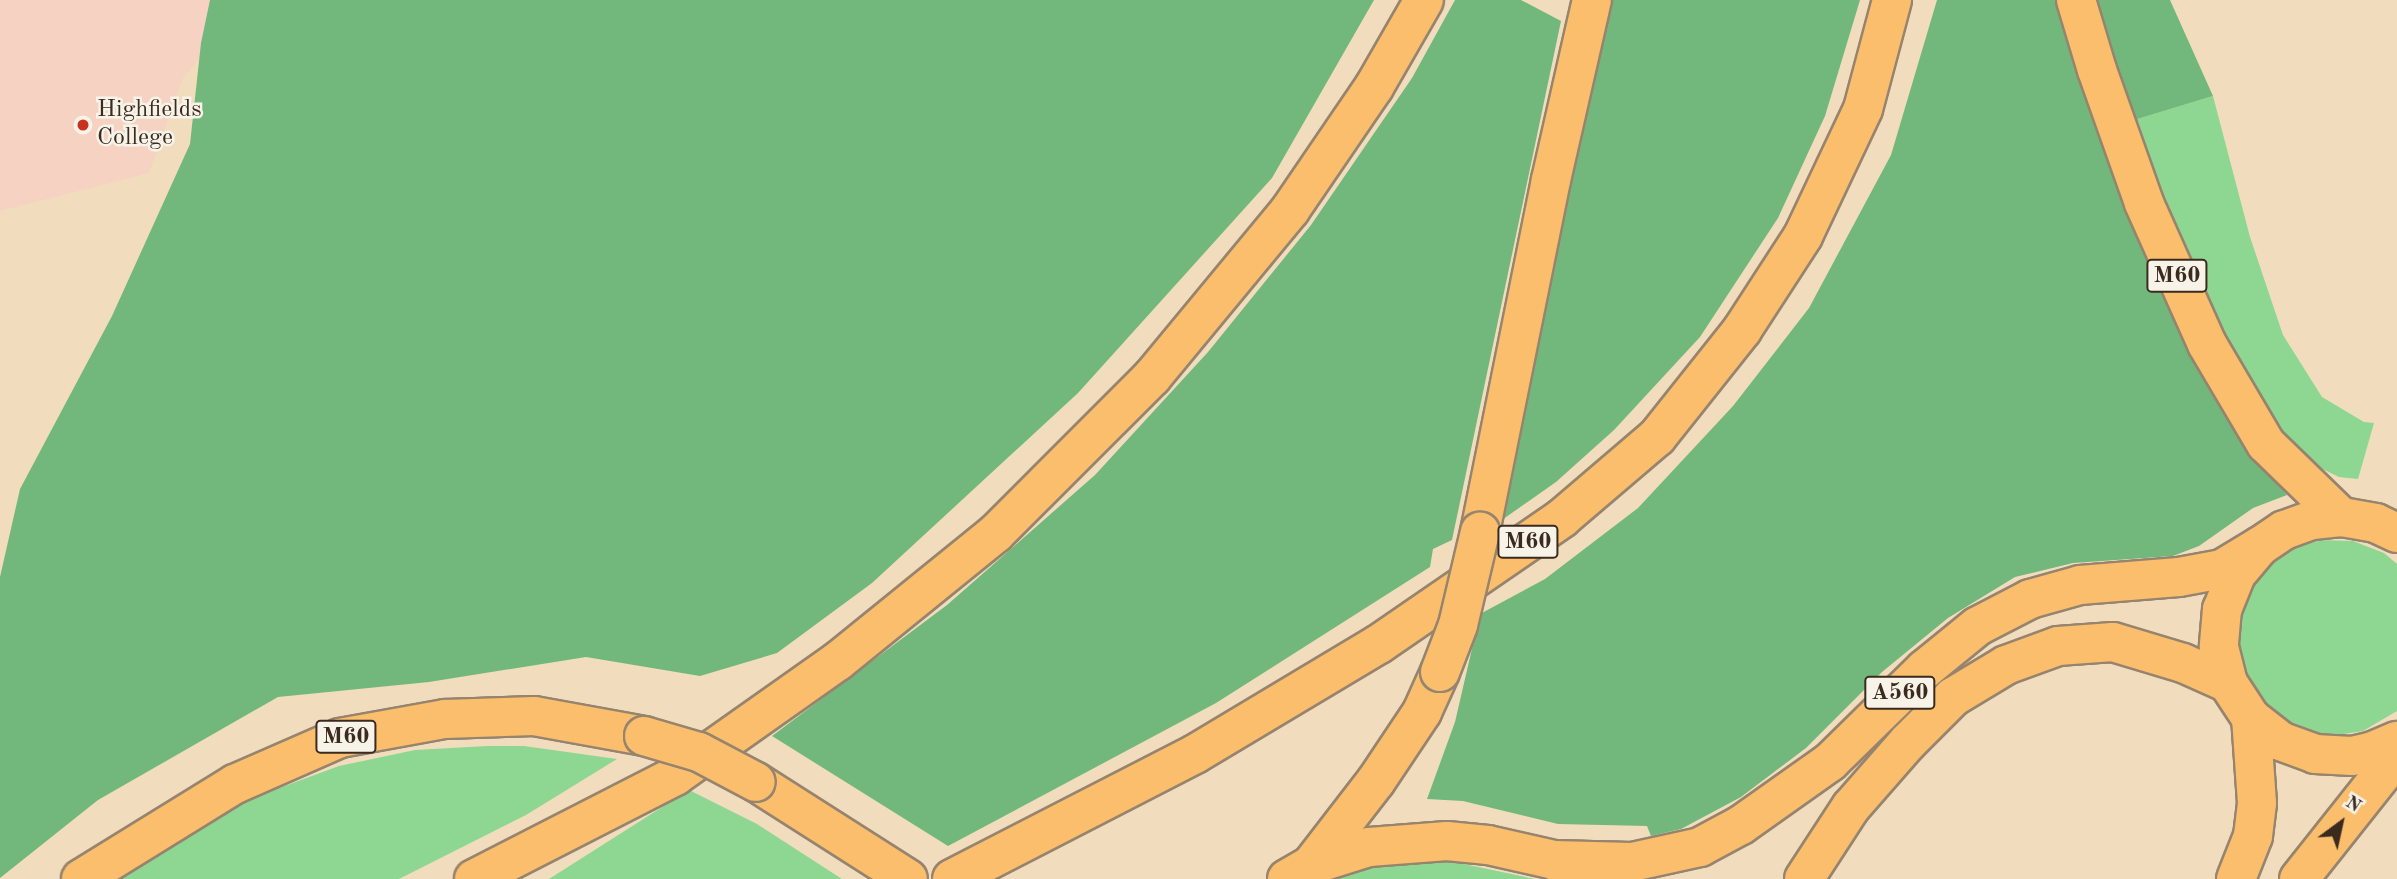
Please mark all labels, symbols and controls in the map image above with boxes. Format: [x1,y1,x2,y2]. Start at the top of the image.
place label: Highfields College [97,97,202,153]
marker: Highfields College [75,117,91,133]
road number: M60 [2146,256,2208,296]
road number: M60 [1496,522,1560,562]
road number: A560 [1863,674,1937,712]
road number: M60 [314,718,378,757]
north arrow [2306,788,2376,858]
text: N [2341,793,2364,817]

